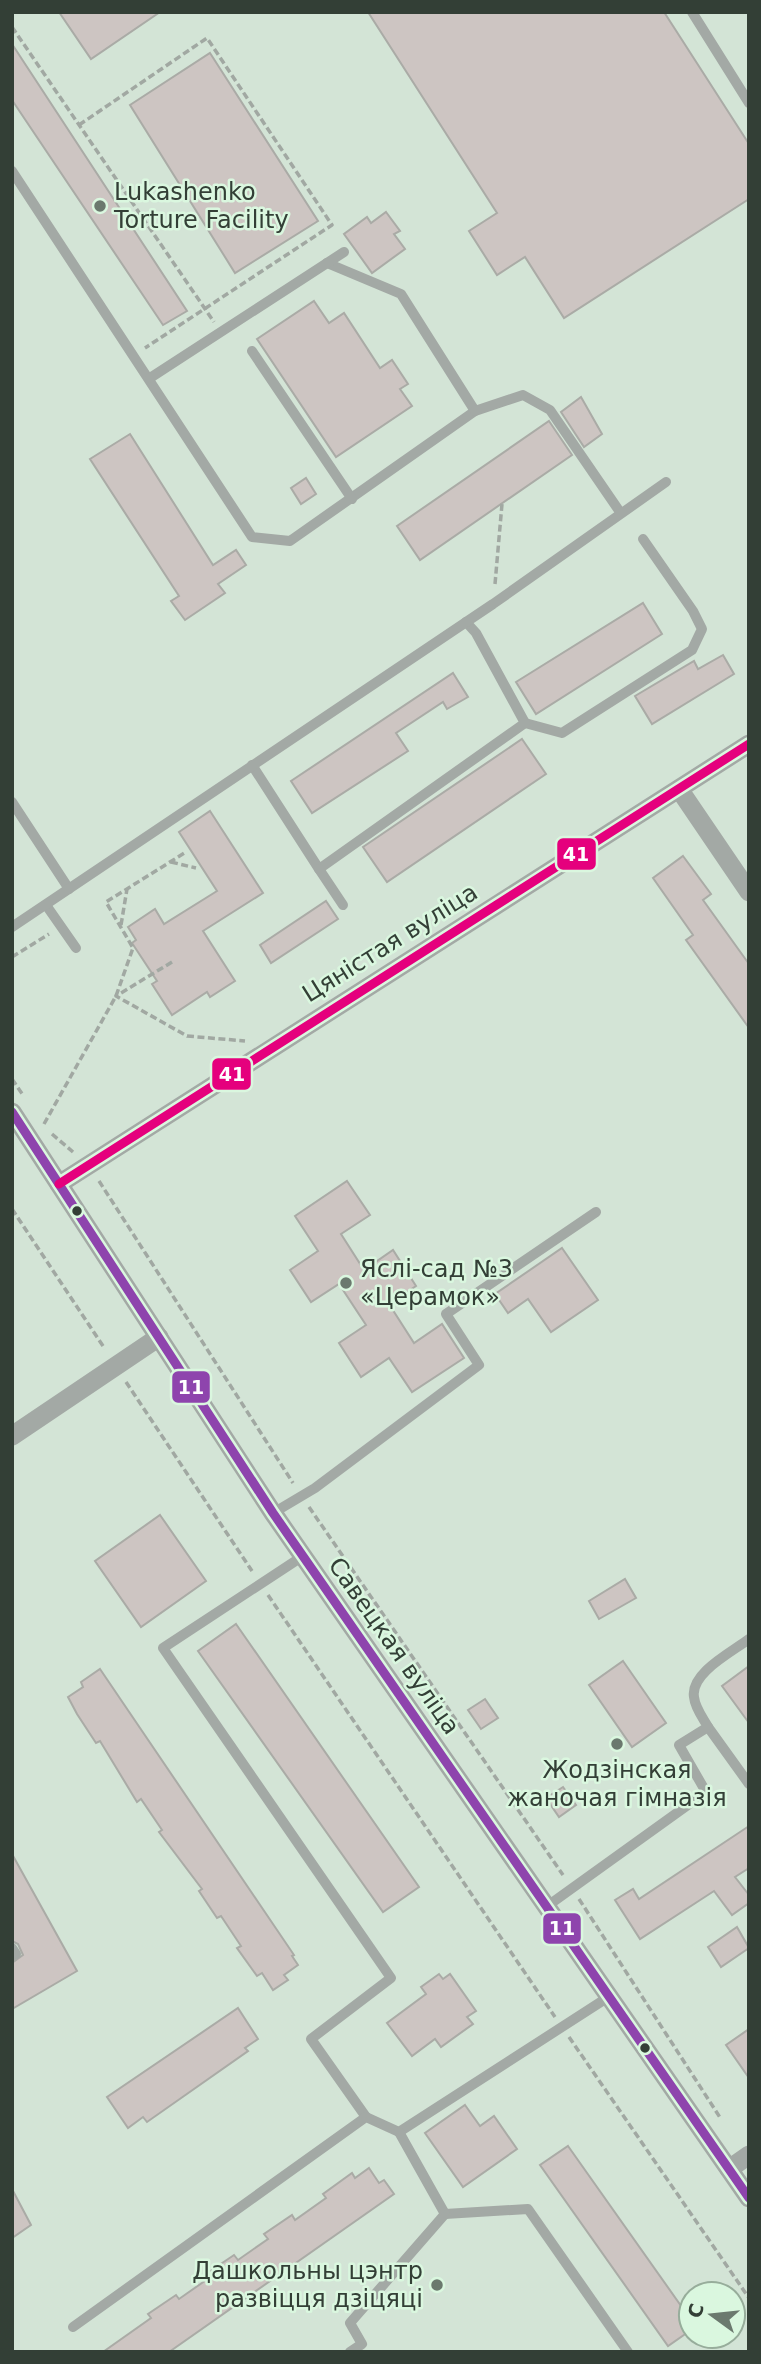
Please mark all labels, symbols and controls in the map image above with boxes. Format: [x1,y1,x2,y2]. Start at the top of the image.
place label: Lukashenko Torture Facility [113,178,289,234]
marker: Lukashenko Torture Facility [92,198,108,214]
line badge: 41 [556,837,597,871]
text: 41 [563,843,589,865]
street label: Цяністая вуліца [297,878,483,1008]
line badge: 41 [211,1057,252,1091]
text: 41 [219,1063,245,1085]
unlabelled marker [70,1204,84,1218]
place label: Яслі-сад №3 «Церамок» [360,1255,513,1311]
marker: Яслі-сад №3 «Церамок» [338,1275,354,1291]
line badge: 11 [171,1370,211,1404]
text: 11 [178,1376,204,1398]
street label: Савецкая вуліца [322,1552,466,1740]
marker: Жодзінская жаночая гімназія [609,1736,625,1752]
place label: Жодзінская жаночая гімназія [507,1756,727,1812]
line badge: 11 [542,1912,582,1945]
text: 11 [549,1917,575,1939]
unlabelled marker [638,2041,652,2055]
place label: Дашкольны цэнтр развіцця дзіцяці [192,2257,423,2313]
marker: Дашкольны цэнтр развіцця дзіцяці [429,2277,445,2293]
north arrow [677,2280,747,2350]
text: С [683,2301,708,2320]

